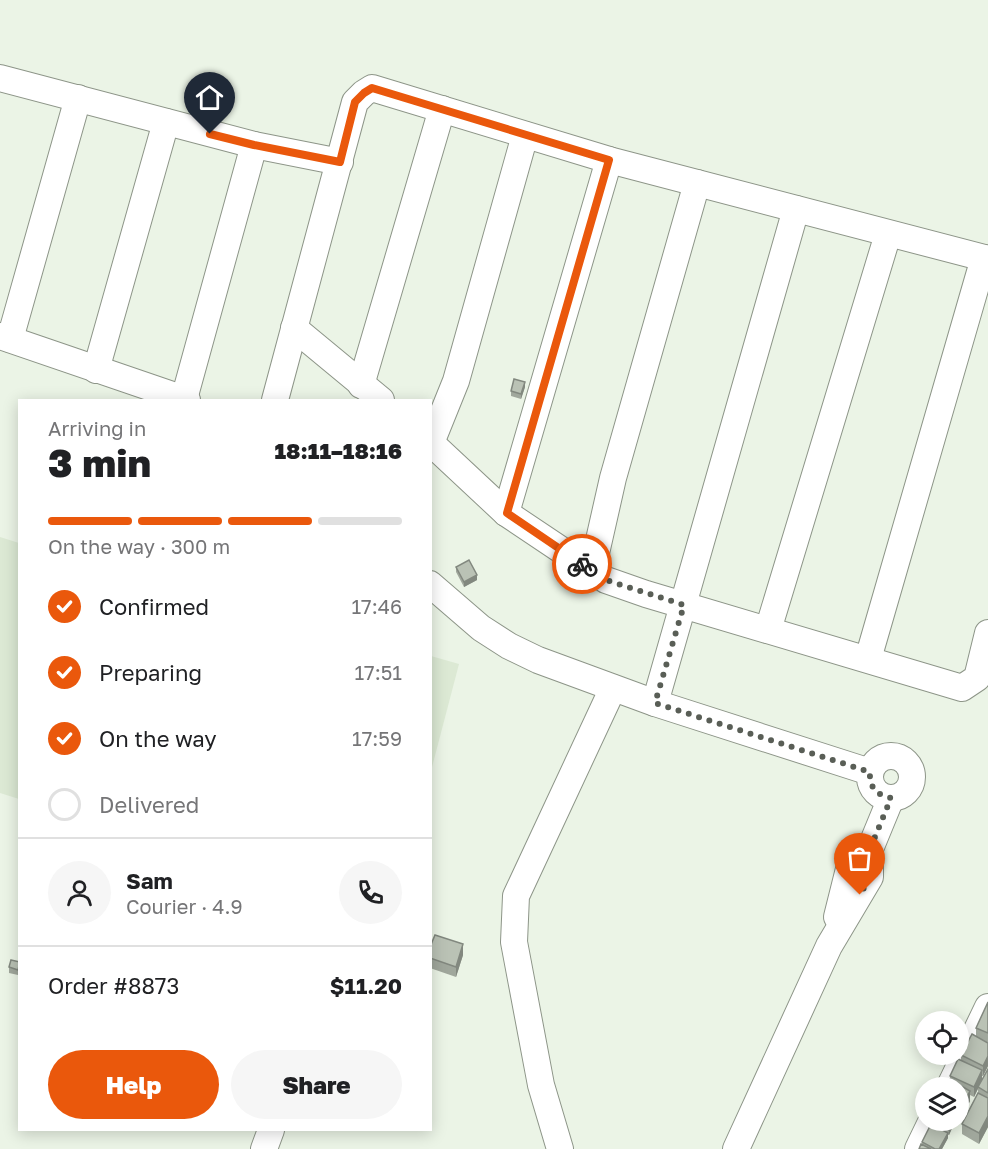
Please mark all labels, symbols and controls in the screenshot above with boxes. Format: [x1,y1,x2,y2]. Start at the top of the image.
pin [184,72,235,134]
icon: home [193,81,226,114]
text: Arriving in [48,416,146,440]
text: 18:11–18:16 [275,437,402,464]
text: 3 min [48,439,151,486]
text: On the way · 300 m [48,534,230,558]
courier [552,534,612,594]
icon: bike [566,548,599,581]
icon: check [48,590,81,623]
text: Confirmed [99,593,209,620]
text: 17:46 [351,594,402,618]
icon: check [48,656,81,689]
text: Preparing [99,659,202,686]
text: 17:51 [354,660,402,684]
icon: check [48,722,81,755]
text: On the way [99,725,217,752]
text: 17:59 [352,726,402,750]
text: Delivered [99,791,199,818]
pin [834,833,885,895]
icon: bag [843,842,876,875]
button: person [48,861,111,924]
button: phone [339,861,402,924]
text: Sam [126,867,173,894]
text: Courier · 4.9 [126,894,243,918]
text: Order #8873 [48,972,179,999]
text: $11.20 [330,972,402,999]
map controls [915,1011,969,1131]
button: locate [915,1011,969,1065]
button: Help [48,1050,219,1119]
button: Share [231,1050,402,1119]
button: layers [915,1077,969,1131]

